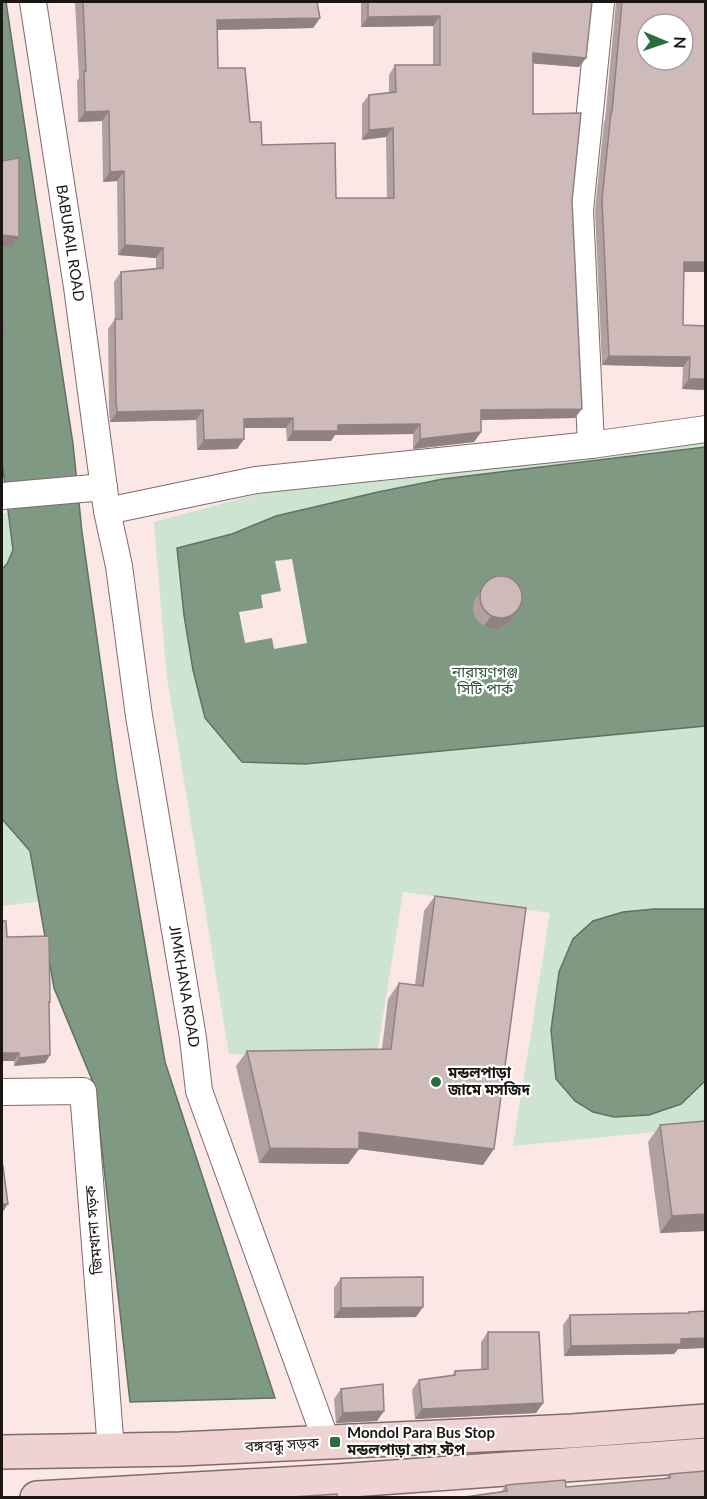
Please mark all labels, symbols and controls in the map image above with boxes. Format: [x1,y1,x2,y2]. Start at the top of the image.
north arrow [635,12,695,72]
text: N [671,36,690,49]
street label: BABURAIL ROAD [53,183,89,303]
park label: নারায়ণগঞ্জ সিটি পার্ক [451,662,518,697]
street label: JIMKHANA ROAD [166,924,204,1048]
place label: মন্ডলপাড়া জামে মসজিদ [447,1063,531,1098]
marker: মন্ডলপাড়া জামে মসজিদ [429,1075,443,1089]
street label: জিমখানা সড়ক [80,1184,106,1276]
place label: Mondol Para Bus Stop মন্ডলপাড়া বাস স্টপ [346,1423,495,1458]
street label: বঙ্গবন্ধু সড়ক [243,1433,320,1457]
marker: Mondol Para Bus Stop মন্ডলপাড়া বাস স্টপ [328,1435,342,1449]

